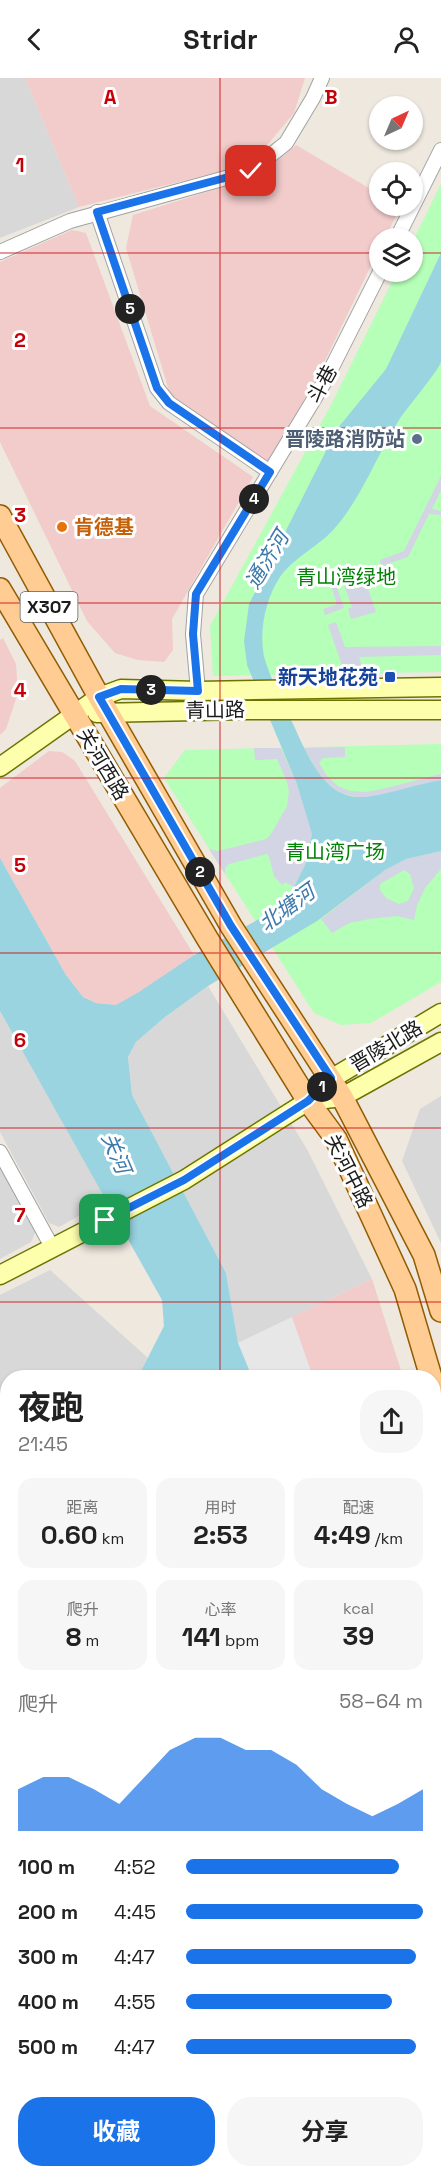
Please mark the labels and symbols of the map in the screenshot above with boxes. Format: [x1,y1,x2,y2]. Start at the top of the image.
text: A [104,84,117,110]
text: B [324,84,338,110]
north arrow [369,96,423,150]
pin [225,145,276,196]
text: 1 [15,152,25,178]
pin: 5 [115,294,145,324]
text: 2 [14,327,26,353]
street label: 斗巷 [301,360,343,408]
place label: 晋陵路消防站 [285,426,405,452]
marker: 晋陵路消防站 [410,432,424,446]
pin: 4 [239,484,269,514]
text: 3 [14,502,26,528]
place label: 肯德基 [74,514,134,540]
marker: 肯德基 [55,520,69,534]
water label: 通济河 [239,522,296,594]
park label: 青山湾绿地 [296,564,396,590]
road number: X307 [20,592,78,622]
place label: 新天地花苑 [278,664,378,690]
marker: 新天地花苑 [383,670,397,684]
pin: 3 [136,675,166,705]
text: 4 [14,677,27,703]
street label: 青山路 [185,696,245,724]
street label: 关河西路 [71,723,135,805]
park label: 青山湾广场 [285,839,385,865]
text: 5 [14,852,26,878]
pin: 2 [185,857,215,887]
water label: 北塘河 [253,876,323,937]
street label: 晋陵北路 [345,1014,427,1078]
text: 6 [14,1027,26,1053]
pin: 1 [307,1072,337,1102]
water label: 关河 [96,1128,139,1181]
street label: 关河中路 [319,1129,379,1213]
pin [79,1194,130,1245]
text: 7 [14,1202,26,1228]

